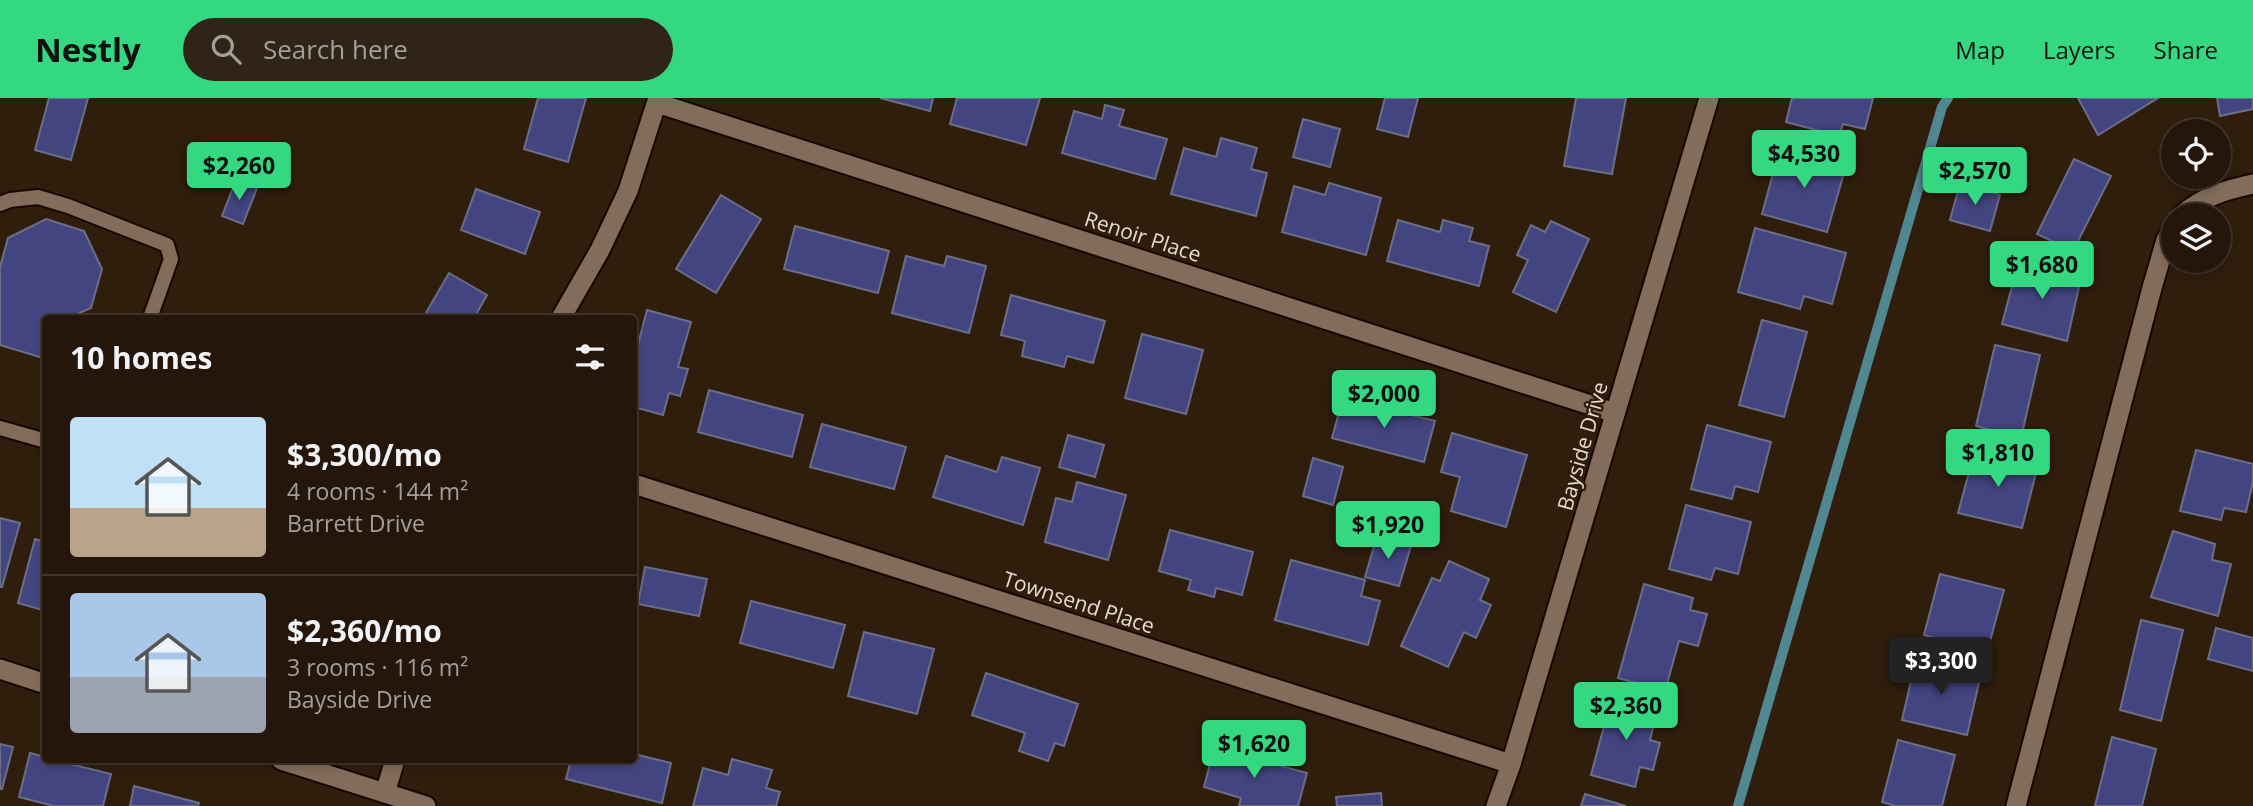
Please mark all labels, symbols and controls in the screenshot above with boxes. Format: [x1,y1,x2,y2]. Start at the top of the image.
search box [183,18,673,81]
text: Nestly [35,27,141,72]
icon: search [207,30,245,68]
text: Search here [263,31,408,67]
text: Map [1955,33,2005,66]
text: Layers [2043,33,2116,66]
text: Share [2154,33,2218,66]
map controls [2161,119,2231,273]
button: locate [2161,119,2231,189]
pin: $4,530 [1747,130,1861,190]
text: $4,530 [1768,137,1840,169]
pin: $2,260 [182,142,296,202]
pin: $2,570 [1918,148,2032,207]
text: $2,260 [203,149,275,181]
text: $2,570 [1939,154,2011,186]
button: layers [2161,203,2231,273]
street label: Renoir Place [1081,204,1205,268]
pin: $1,680 [1985,242,2099,301]
text: $1,680 [2006,248,2078,280]
text: 10 homes [70,337,213,378]
icon: filters [571,338,609,376]
pin: $2,000 [1327,370,1441,430]
text: $2,000 [1348,377,1420,409]
street label: Bayside Drive [1550,378,1614,514]
pin: $1,810 [1941,430,2055,489]
text: $3,300/mo [287,434,442,475]
text: $1,810 [1962,436,2034,468]
icon: home [126,445,210,529]
text: 4 rooms · 144 m² [287,475,468,507]
pin: $1,920 [1331,502,1445,561]
text: Barrett Drive [287,507,425,539]
text: $1,920 [1352,508,1424,540]
street label: Townsend Place [1000,564,1158,640]
text: $2,360/mo [287,610,442,651]
icon: home [126,621,210,705]
pin: $3,300 [1884,638,1998,697]
text: $3,300 [1905,644,1977,676]
text: 3 rooms · 116 m² [287,651,468,683]
pin: $2,360 [1569,682,1683,742]
text: Bayside Drive [287,683,432,715]
text: $2,360 [1590,689,1662,721]
pin: $1,620 [1197,720,1311,780]
text: $1,620 [1218,727,1290,759]

